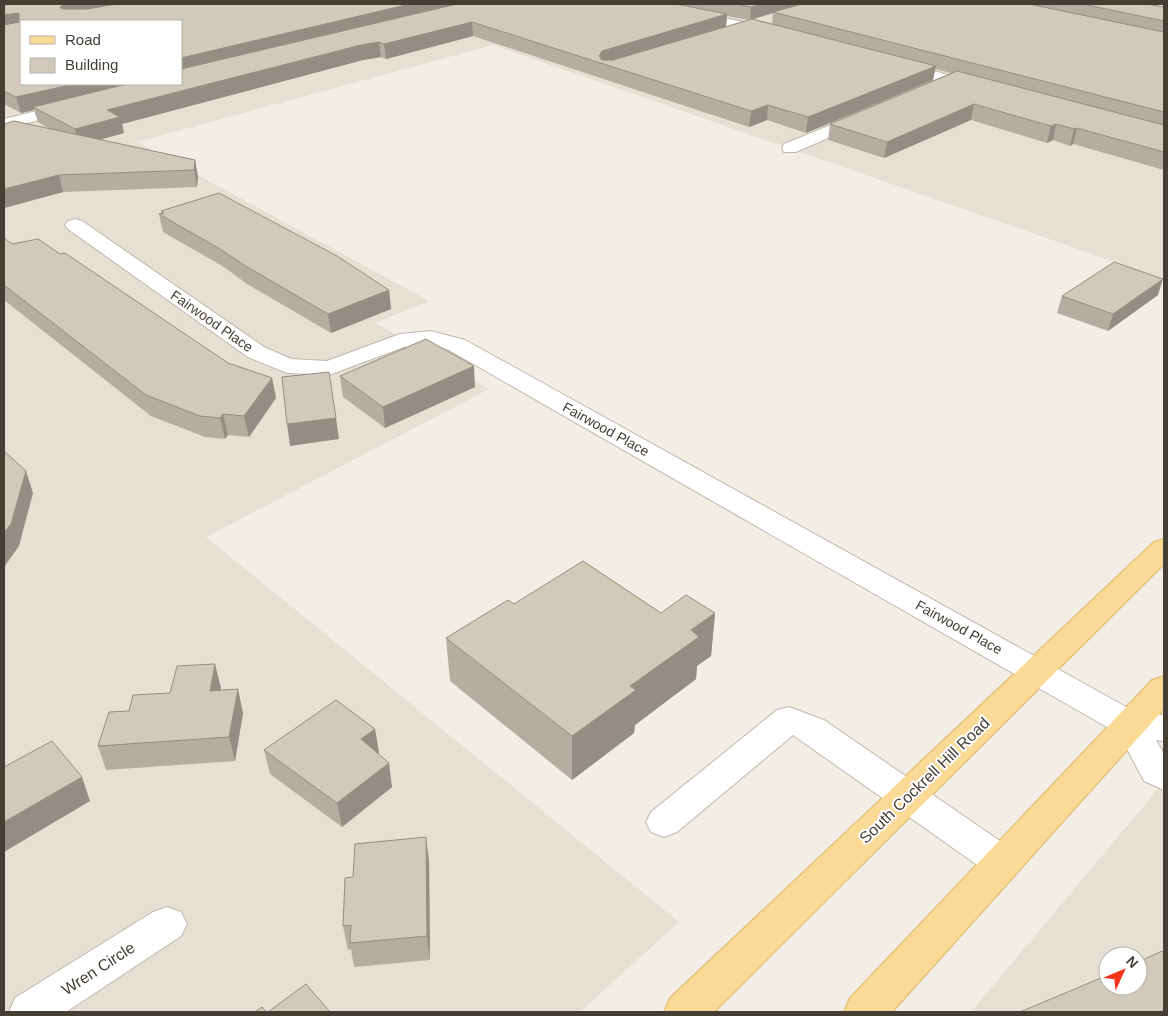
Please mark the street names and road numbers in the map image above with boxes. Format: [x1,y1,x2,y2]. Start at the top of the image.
street label: Fairwood Place [168,287,256,355]
street label: Fairwood Place [560,399,652,459]
street label: Fairwood Place [913,597,1005,657]
street label: South Cockrell Hill Road [856,714,993,847]
street label: Wren Circle [59,939,138,998]

